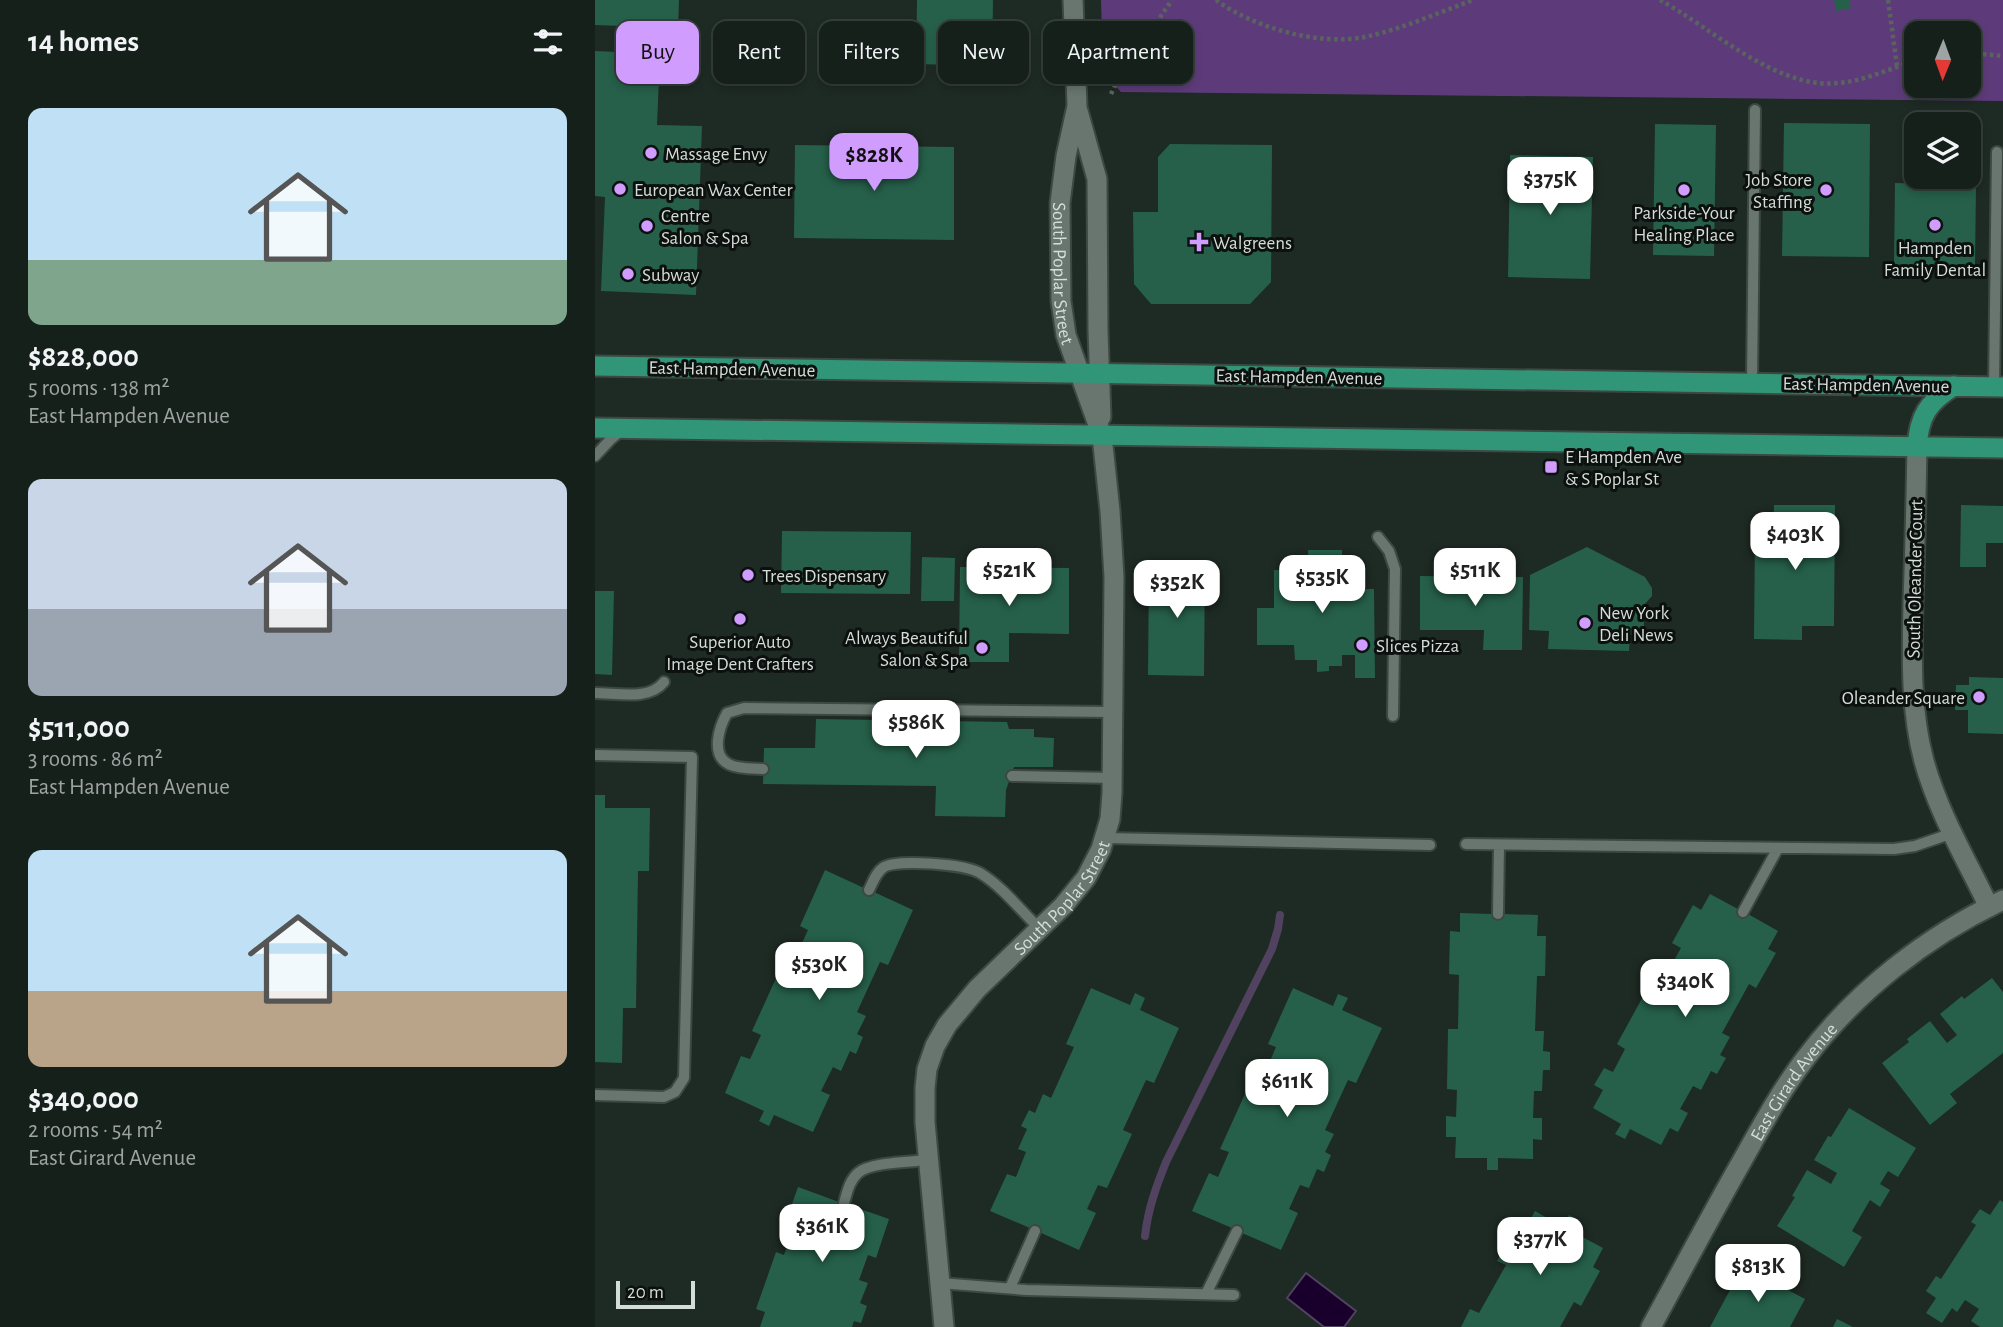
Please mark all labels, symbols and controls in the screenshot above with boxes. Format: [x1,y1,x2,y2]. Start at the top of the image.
chip: Buy [616,21,699,84]
chip: Rent [713,21,805,84]
chip: Filters [819,21,924,84]
chip: New [938,21,1029,84]
chip: Apartment [1043,21,1193,84]
north arrow [1904,21,1981,98]
map controls [1904,21,1981,189]
icon: filters [529,23,567,61]
text: 14 homes [28,27,139,57]
button: layers [1904,112,1981,189]
pin: $828K [825,134,923,193]
text: $828K [845,144,903,167]
marker: Massage Envy [643,145,659,161]
place label: Massage Envy [665,145,767,164]
icon: home [235,154,361,280]
pin: $375K [1501,158,1599,217]
text: $375K [1523,168,1577,191]
place label: Job Store Staffing [1745,171,1813,212]
marker: European Wax Center [612,181,628,197]
place label: European Wax Center [634,181,793,200]
marker: Parkside-Your Healing Place [1676,182,1692,198]
marker: Job Store Staffing [1818,182,1834,198]
street label: South Poplar Street [1049,202,1077,347]
place label: Parkside-Your Healing Place [1633,204,1735,245]
place label: Centre Salon & Spa [661,207,749,248]
marker: Hampden Family Dental [1927,217,1943,233]
marker: Centre Salon & Spa [639,218,655,234]
marker: Walgreens [1191,234,1207,250]
place label: Walgreens [1213,234,1292,253]
place label: Hampden Family Dental [1884,239,1986,280]
marker: Subway [620,266,636,282]
place label: Subway [642,266,699,285]
text: $828,000 [28,342,139,372]
street label: East Hampden Avenue [648,359,816,380]
street label: East Hampden Avenue [1215,367,1383,388]
street label: East Hampden Avenue [1782,375,1950,396]
text: 5 rooms · 138 m² [28,377,169,400]
text: East Hampden Avenue [28,405,230,428]
place label: E Hampden Ave & S Poplar St [1565,448,1682,489]
marker: E Hampden Ave & S Poplar St [1543,459,1559,475]
street label: South Oleander Court [1905,499,1926,659]
pin: $403K [1746,512,1844,572]
text: $403K [1766,523,1824,546]
icon: home [235,525,361,651]
pin: $521K [960,548,1058,608]
pin: $511K [1426,548,1524,608]
pin: $535K [1273,556,1371,615]
text: $521K [983,559,1035,582]
text: $511K [1450,559,1500,582]
pin: $352K [1128,560,1226,620]
text: $535K [1295,566,1349,589]
marker: Trees Dispensary [740,567,756,583]
place label: Trees Dispensary [762,567,886,586]
text: $352K [1150,571,1204,594]
place label: New York Deli News [1599,604,1674,645]
marker: Superior Auto Image Dent Crafters [732,611,748,627]
marker: New York Deli News [1577,615,1593,631]
place label: Always Beautiful Salon & Spa [845,629,968,670]
place label: Superior Auto Image Dent Crafters [666,633,814,674]
marker: Slices Pizza [1354,637,1370,653]
place label: Slices Pizza [1376,637,1459,656]
marker: Always Beautiful Salon & Spa [974,640,990,656]
place label: Oleander Square [1842,689,1965,708]
marker: Oleander Square [1971,689,1987,705]
pin: $586K [867,700,965,760]
text: $586K [888,711,944,734]
text: $511,000 [28,713,130,743]
text: 3 rooms · 86 m² [28,748,163,771]
text: East Hampden Avenue [28,776,230,799]
street label: South Poplar Street [1011,839,1114,959]
icon: home [235,896,361,1022]
pin: $530K [770,942,868,1002]
text: $530K [791,953,847,976]
pin: $340K [1636,960,1734,1019]
text: $340K [1656,970,1714,993]
street label: East Girard Avenue [1747,1020,1841,1144]
pin: $611K [1238,1060,1336,1119]
text: $611K [1261,1070,1313,1093]
text: $340,000 [28,1084,139,1114]
text: 2 rooms · 54 m² [28,1119,163,1142]
text: East Girard Avenue [28,1147,196,1170]
pin: $361K [773,1204,871,1264]
text: $361K [795,1215,849,1238]
pin: $377K [1491,1218,1589,1277]
text: $377K [1513,1228,1567,1251]
pin: $813K [1709,1244,1807,1304]
text: $813K [1731,1255,1785,1278]
scale bar [616,1278,695,1310]
text: 20 m [627,1283,664,1302]

